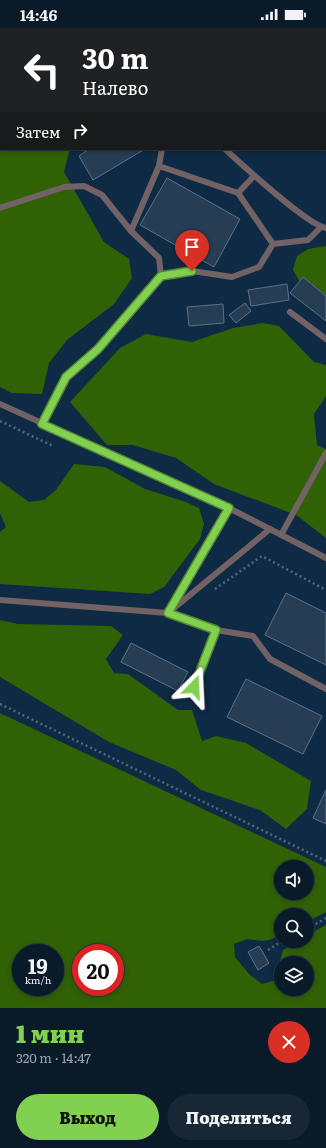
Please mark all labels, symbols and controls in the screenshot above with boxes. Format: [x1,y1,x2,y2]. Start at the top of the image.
text: 14:46 [20,3,57,26]
text: 30 m [82,36,148,78]
icon: left [16,44,68,96]
text: Налево [82,74,148,101]
text: Затем [16,120,61,143]
icon: right [69,120,91,142]
pin [175,230,209,271]
icon: arrive [181,236,203,258]
position arrow [173,666,215,708]
map controls [274,860,314,996]
button: sound [274,860,314,900]
button: search [274,908,314,948]
speed limit sign: 20 [72,944,124,996]
text: 19 [28,950,48,980]
button: layers [274,956,314,996]
text: km/h [25,972,51,987]
text: 1 мин [16,1015,84,1050]
button: close [268,1021,310,1063]
text: 320 m · 14:47 [16,1048,91,1067]
button: Выход [16,1094,159,1140]
button: Поделиться [167,1094,310,1140]

